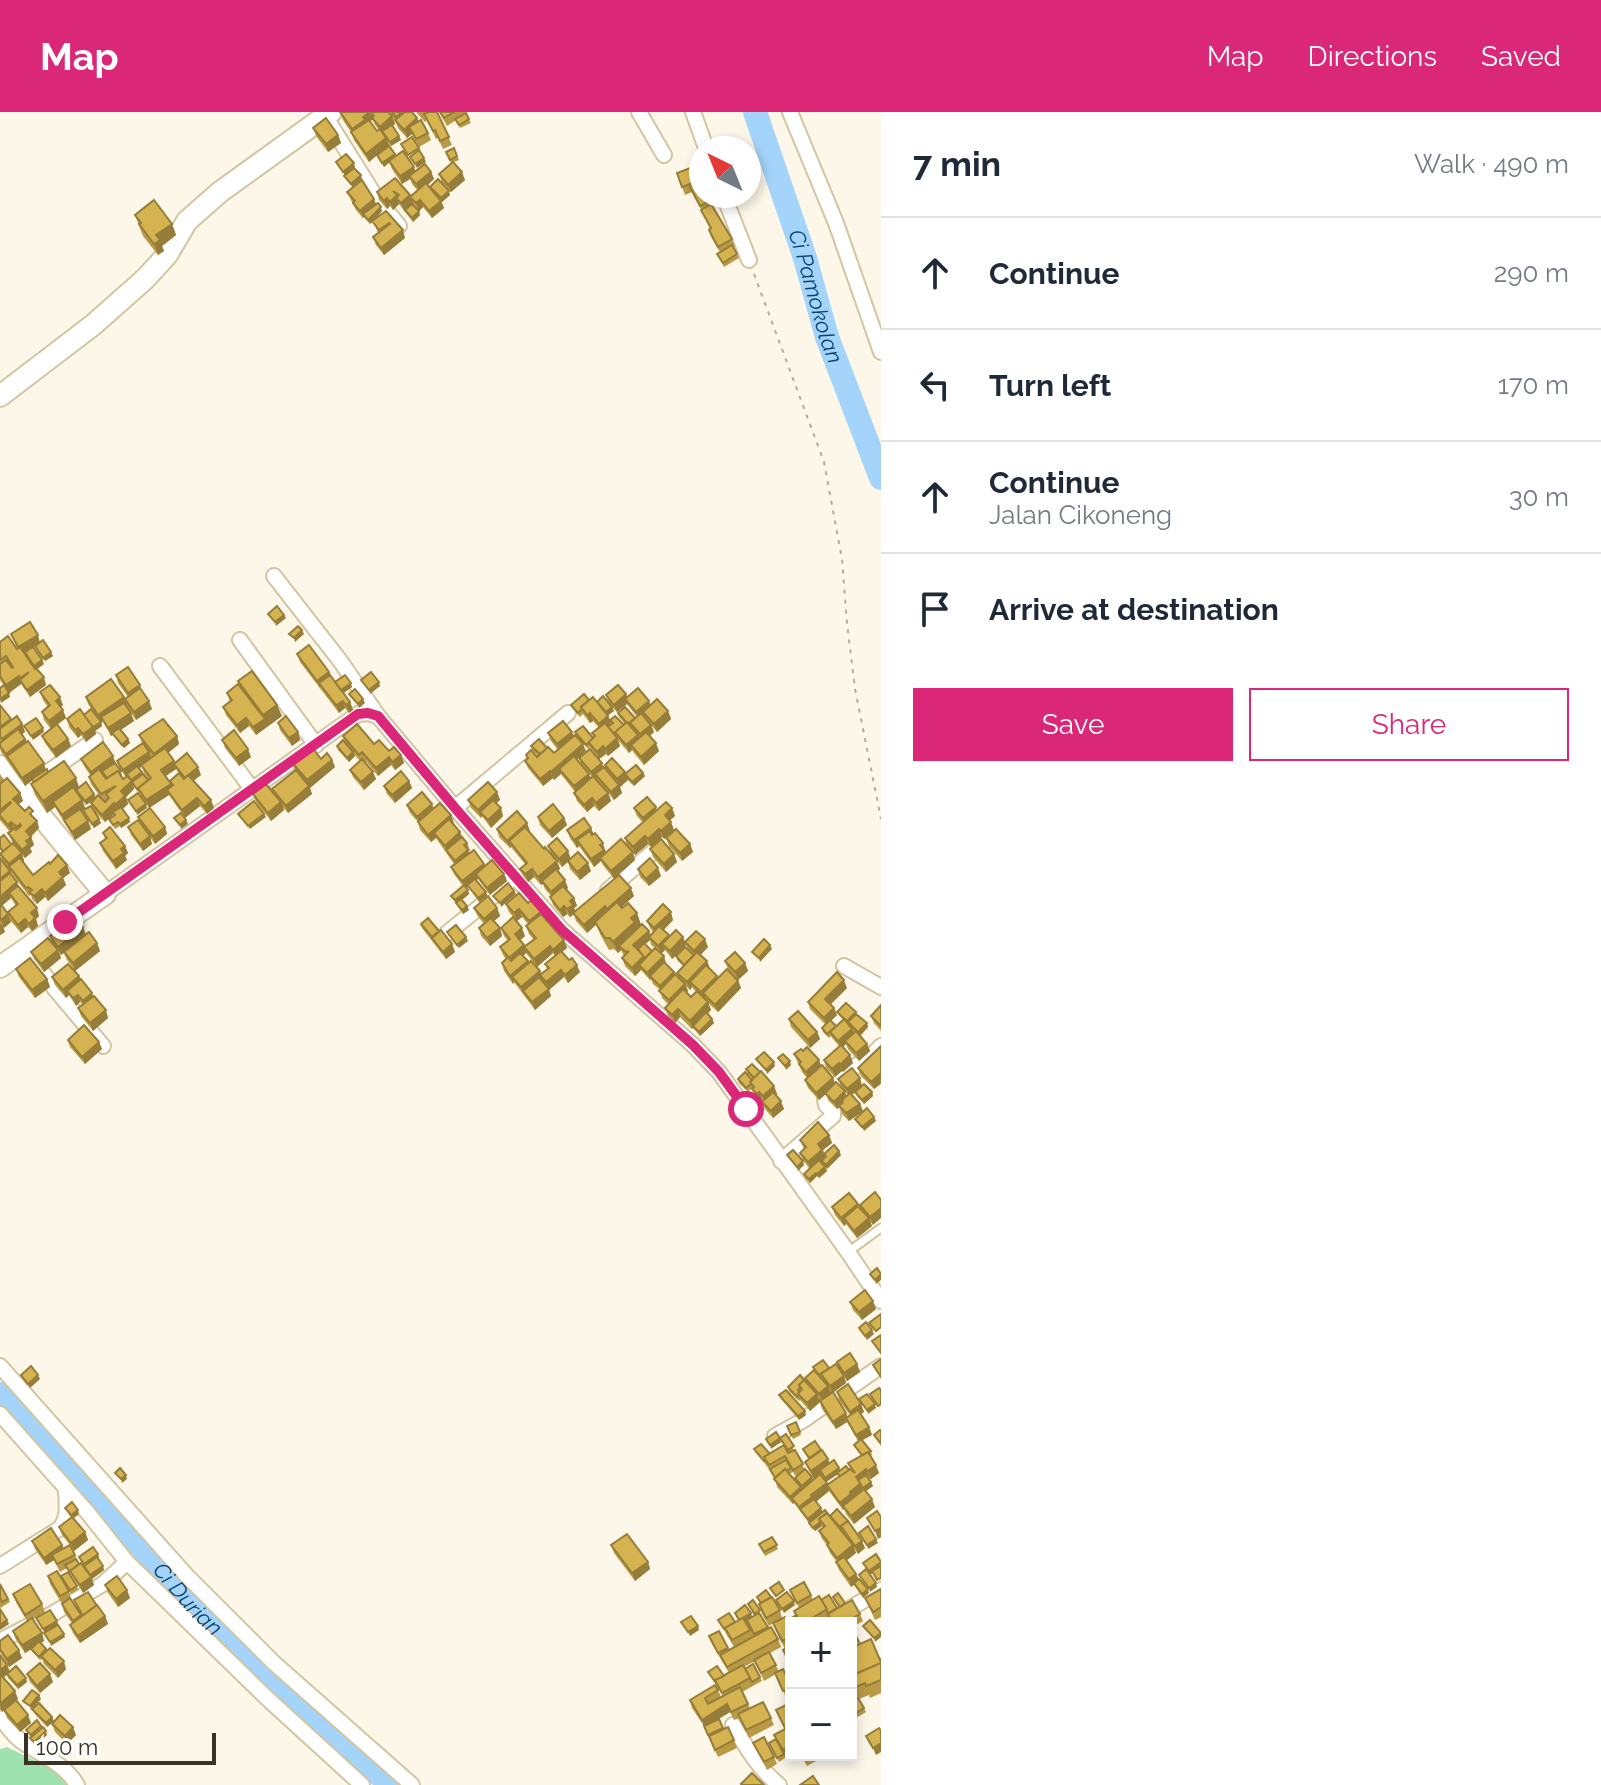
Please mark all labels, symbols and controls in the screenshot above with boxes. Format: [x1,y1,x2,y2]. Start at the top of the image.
text: Map [40,34,119,79]
text: Map [1207,40,1264,73]
text: Directions [1308,40,1437,73]
text: Saved [1481,40,1561,73]
north arrow [689,136,761,208]
text: 7 min [913,144,1001,184]
text: Walk · 490 m [1414,149,1569,179]
water label: Ci Pamokolan [783,226,849,367]
icon: ahead [913,251,957,295]
text: Continue [989,256,1120,291]
text: 290 m [1494,258,1569,288]
icon: left [913,363,957,407]
text: Turn left [989,368,1111,403]
text: 170 m [1498,370,1569,400]
text: Continue [989,465,1120,500]
icon: ahead [913,475,957,519]
text: 30 m [1509,482,1569,512]
text: Jalan Cikoneng [989,500,1172,530]
icon: arrive [913,587,957,631]
text: Arrive at destination [989,592,1279,627]
button: Save [913,688,1233,761]
button: Share [1249,688,1569,761]
route end [47,904,83,940]
route start [728,1091,764,1127]
water label: Ci Durian [148,1557,228,1641]
map controls [785,1617,857,1761]
button: + [785,1617,857,1689]
button: − [785,1689,857,1761]
scale bar [24,1729,216,1765]
text: 100 m [36,1734,98,1760]

